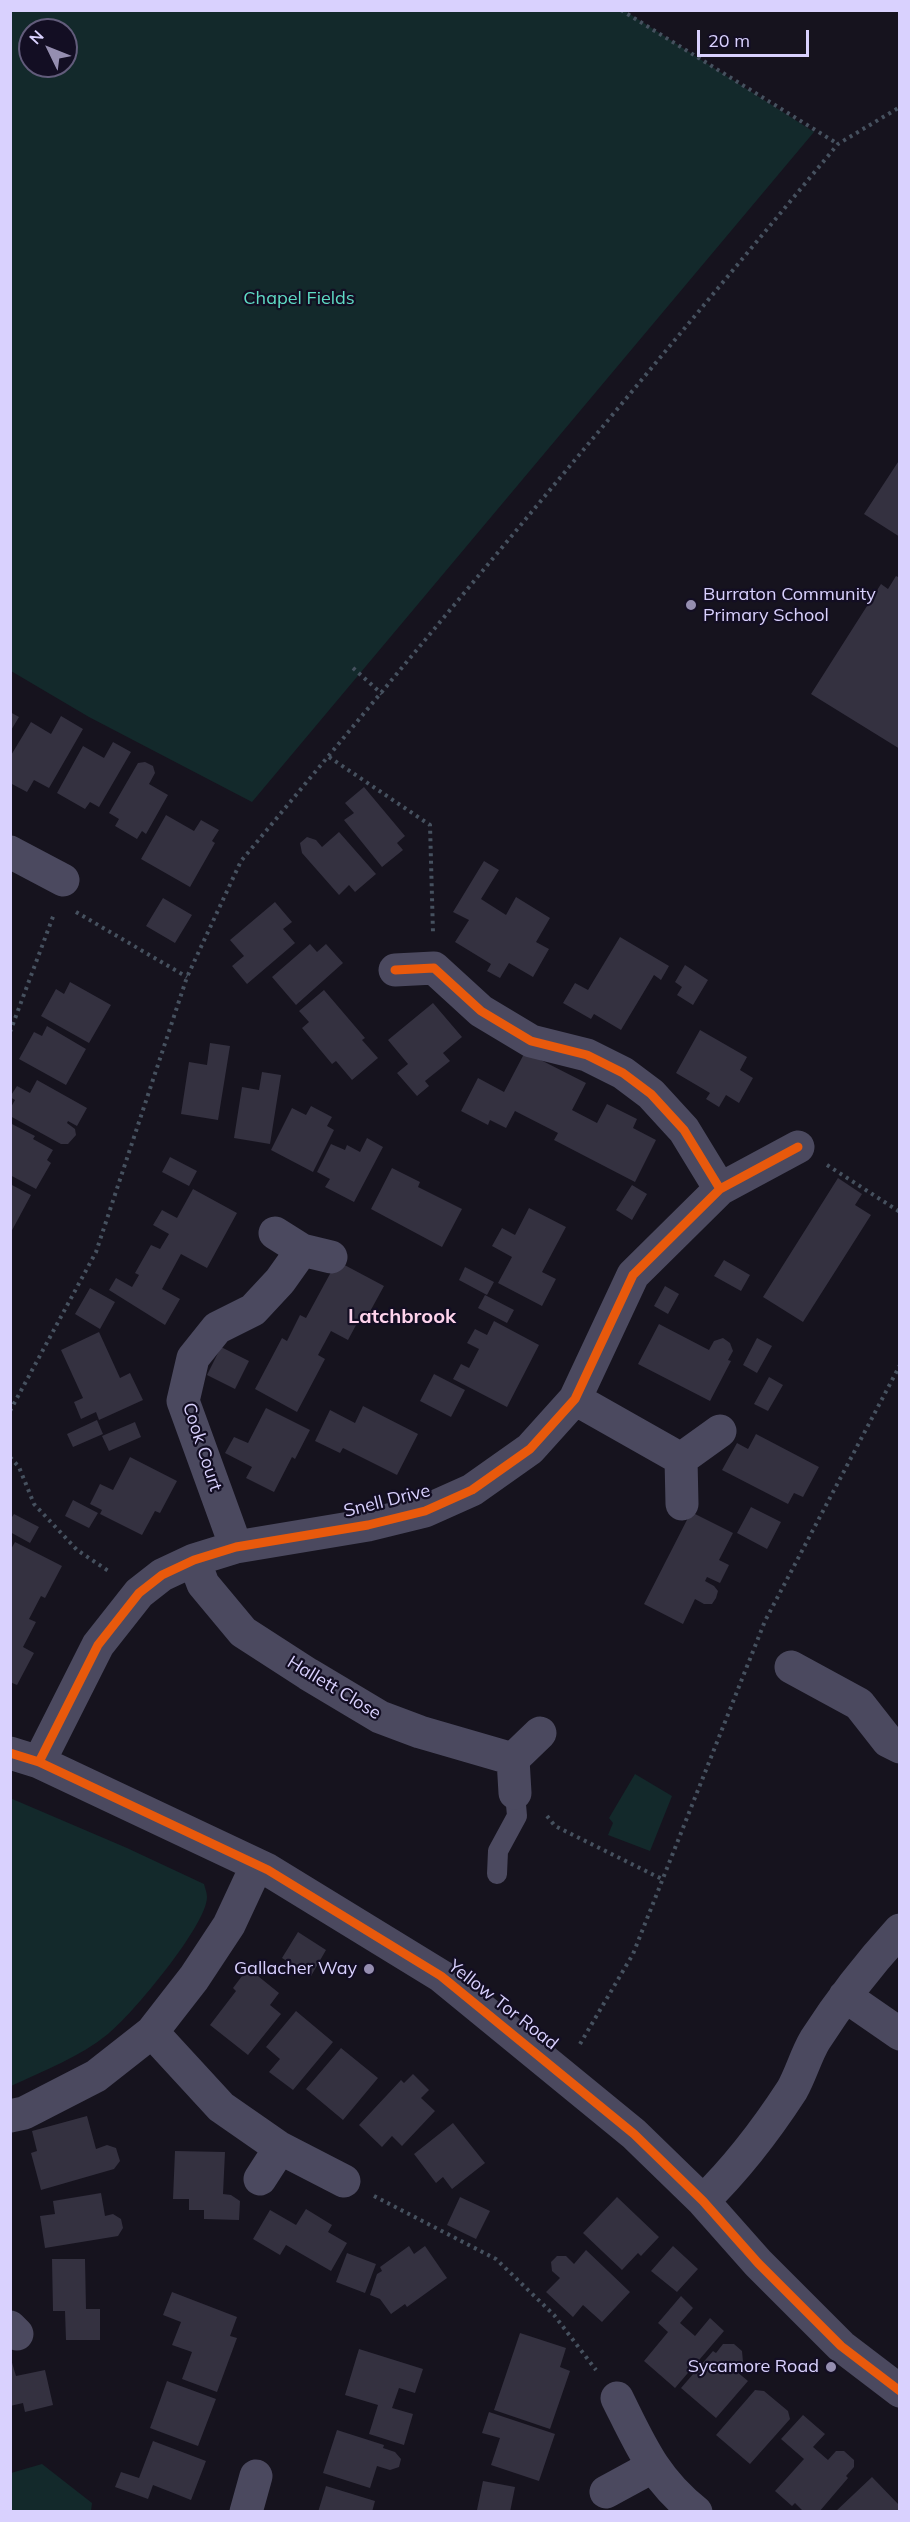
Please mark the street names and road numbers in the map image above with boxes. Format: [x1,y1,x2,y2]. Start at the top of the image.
street label: Cook Court [178,1400,226,1494]
street label: Snell Drive [342,1480,432,1522]
street label: Hallett Close [283,1652,385,1724]
street label: Yellow Tor Road [444,1955,562,2055]

